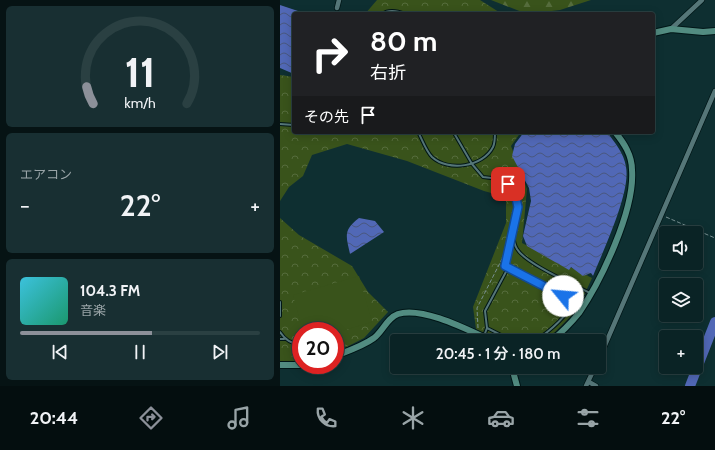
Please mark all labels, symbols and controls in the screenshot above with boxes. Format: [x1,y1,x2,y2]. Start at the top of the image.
text: 80 m [370,24,437,58]
icon: right [304,28,356,80]
text: 11 [125,47,155,97]
text: 右折 [370,62,406,84]
text: km/h [124,94,156,112]
icon: arrive [357,104,379,126]
text: その先 [304,108,349,126]
text: エアコン [20,166,72,182]
pin [491,167,525,201]
icon: arrive [497,173,519,195]
text: 22° [120,187,160,224]
text: − [20,192,30,219]
text: + [250,192,260,219]
map controls [659,226,703,374]
button: sound [659,226,703,270]
position arrow [542,275,584,317]
button: layers [659,278,703,322]
text: 104.3 FM [80,282,140,300]
text: 音楽 [80,302,106,318]
speed limit sign: 20 [292,322,344,374]
button: + [659,330,703,374]
icon: previous [49,341,71,363]
icon: pause [129,341,151,363]
icon: next [209,341,231,363]
text: 20:45 · 1 分 · 180 m [436,345,560,363]
icon: directions [137,404,165,432]
icon: music [225,404,253,432]
icon: phone [312,404,340,432]
icon: climate [399,404,427,432]
icon: car [487,404,515,432]
icon: filters [574,404,602,432]
text: 20:44 [30,407,78,429]
text: 22° [661,407,685,429]

